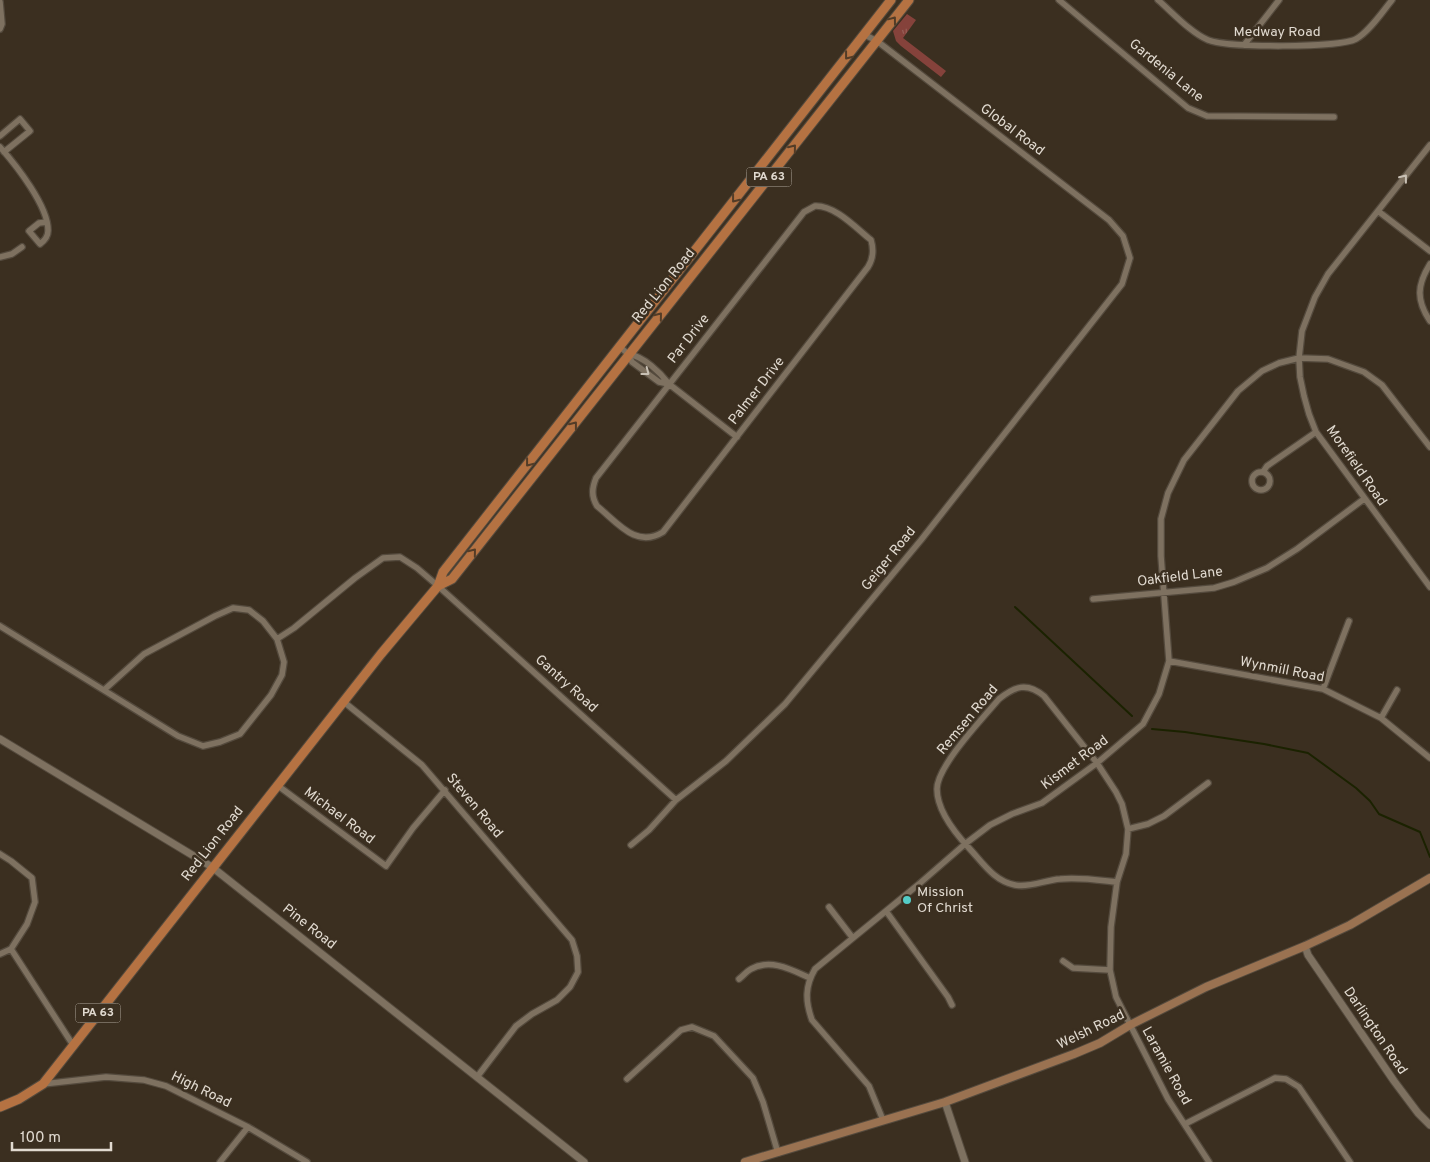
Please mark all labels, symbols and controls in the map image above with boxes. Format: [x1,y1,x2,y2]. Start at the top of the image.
one-way arrow [888,17,896,26]
street label: Medway Road [1233,24,1321,41]
street label: Gardenia Lane [1125,36,1207,106]
one-way arrow [845,50,853,59]
street label: Global Road [977,100,1047,160]
one-way arrow [787,145,795,154]
road number: PA 63 [746,168,792,186]
one-way arrow [1398,174,1407,184]
one-way arrow [731,194,740,203]
street label: Red Lion Road [629,245,699,327]
street label: Par Drive [664,311,714,367]
one-way arrow [653,313,661,322]
street label: Palmer Drive [725,354,789,428]
one-way arrow [640,367,649,375]
one-way arrow [568,422,576,431]
street label: Morefield Road [1322,422,1390,510]
one-way arrow [527,457,535,466]
street label: Geiger Road [858,524,920,594]
one-way arrow [467,549,475,558]
street label: Oakfield Lane [1136,563,1224,591]
street label: Gantry Road [531,651,601,717]
street label: Wynmill Road [1238,653,1326,687]
street label: Remsen Road [934,682,1002,758]
street label: Kismet Road [1038,732,1112,794]
street label: Steven Road [442,770,506,842]
street label: Michael Road [300,784,378,848]
street label: Red Lion Road [178,803,248,885]
place label: Mission Of Christ [917,884,973,917]
marker: Mission Of Christ [901,894,913,906]
street label: Pine Road [279,901,339,953]
street label: Darlington Road [1339,984,1411,1078]
road number: PA 63 [76,1004,120,1022]
street label: Welsh Road [1055,1006,1127,1054]
street label: Laramie Road [1138,1024,1194,1108]
street label: High Road [168,1068,234,1112]
scale bar [12,1120,111,1152]
text: 100 m [20,1129,61,1148]

